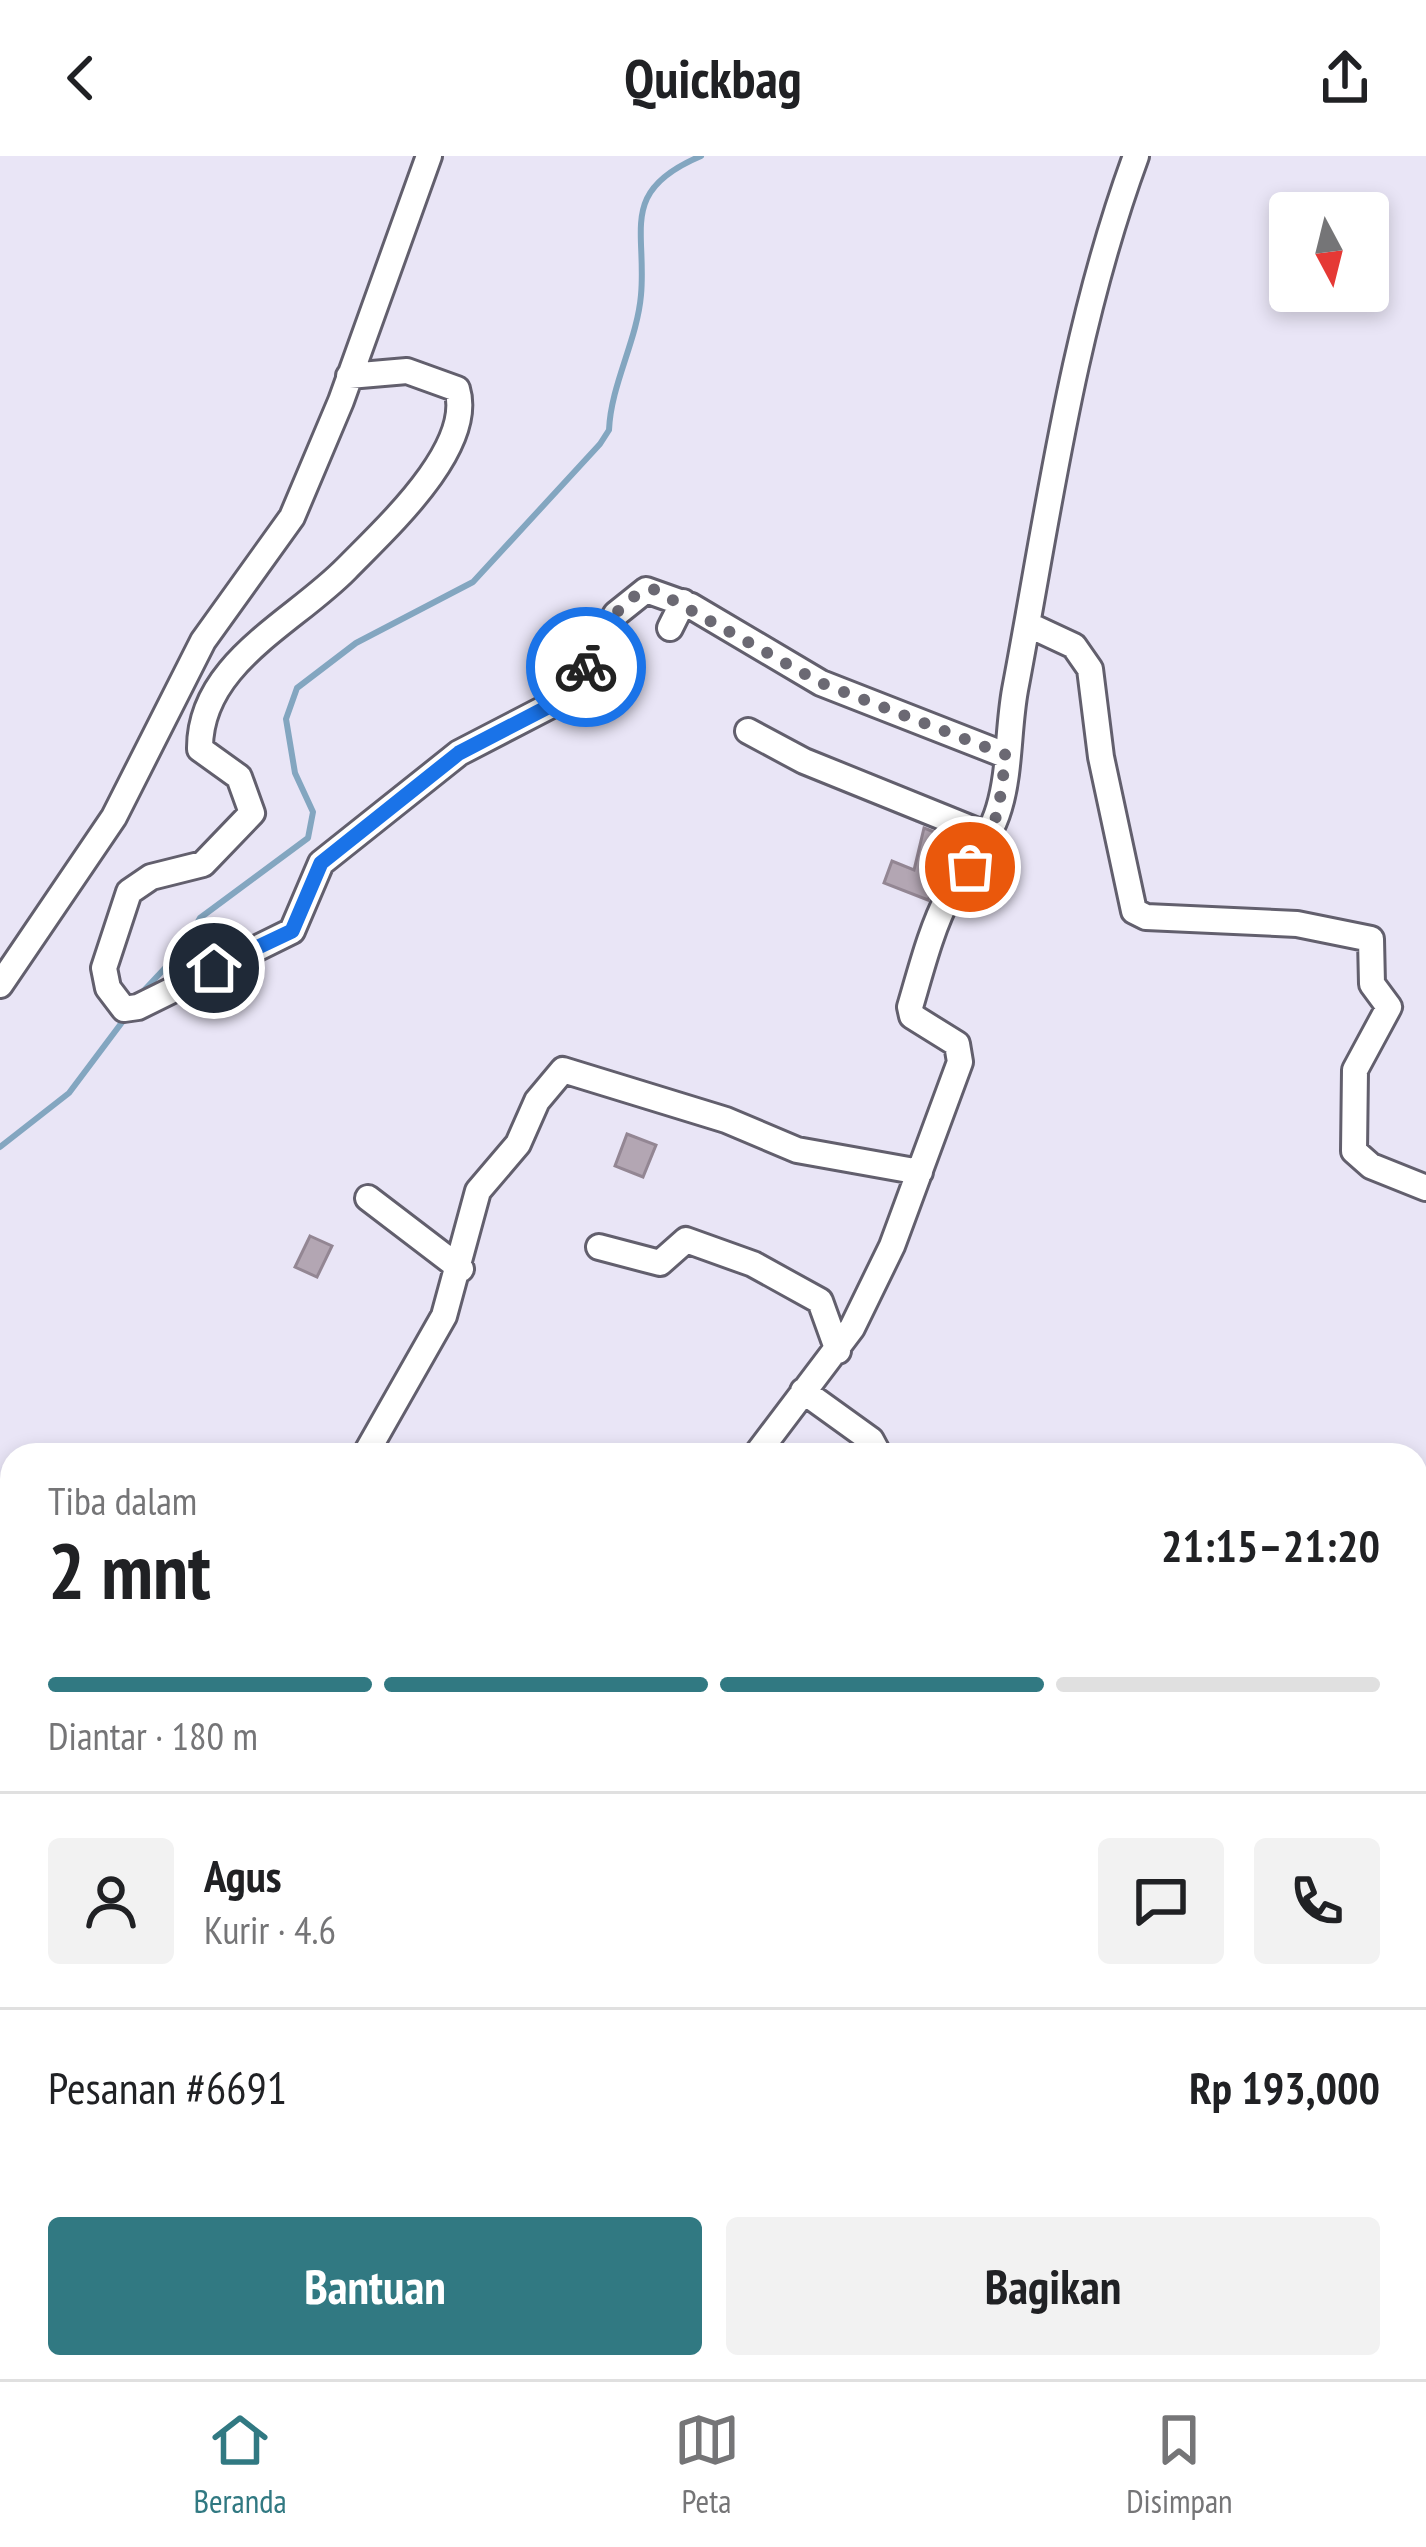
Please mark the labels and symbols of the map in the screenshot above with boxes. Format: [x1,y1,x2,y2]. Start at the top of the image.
north arrow [1269,192,1389,312]
courier [526,607,646,727]
pin [919,816,1021,918]
pin [163,917,265,1019]

